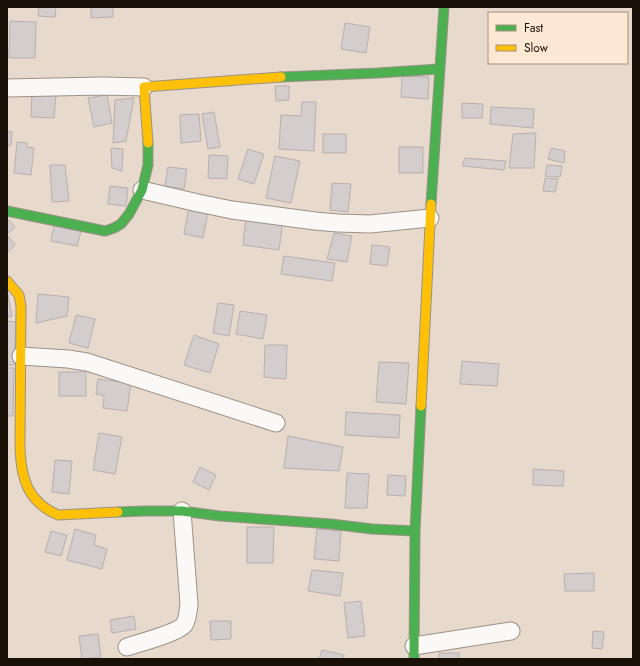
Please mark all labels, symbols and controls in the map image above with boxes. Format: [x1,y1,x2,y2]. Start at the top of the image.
legend [488,12,628,64]
text: Fast [524,19,543,37]
text: Slow [524,39,549,57]

